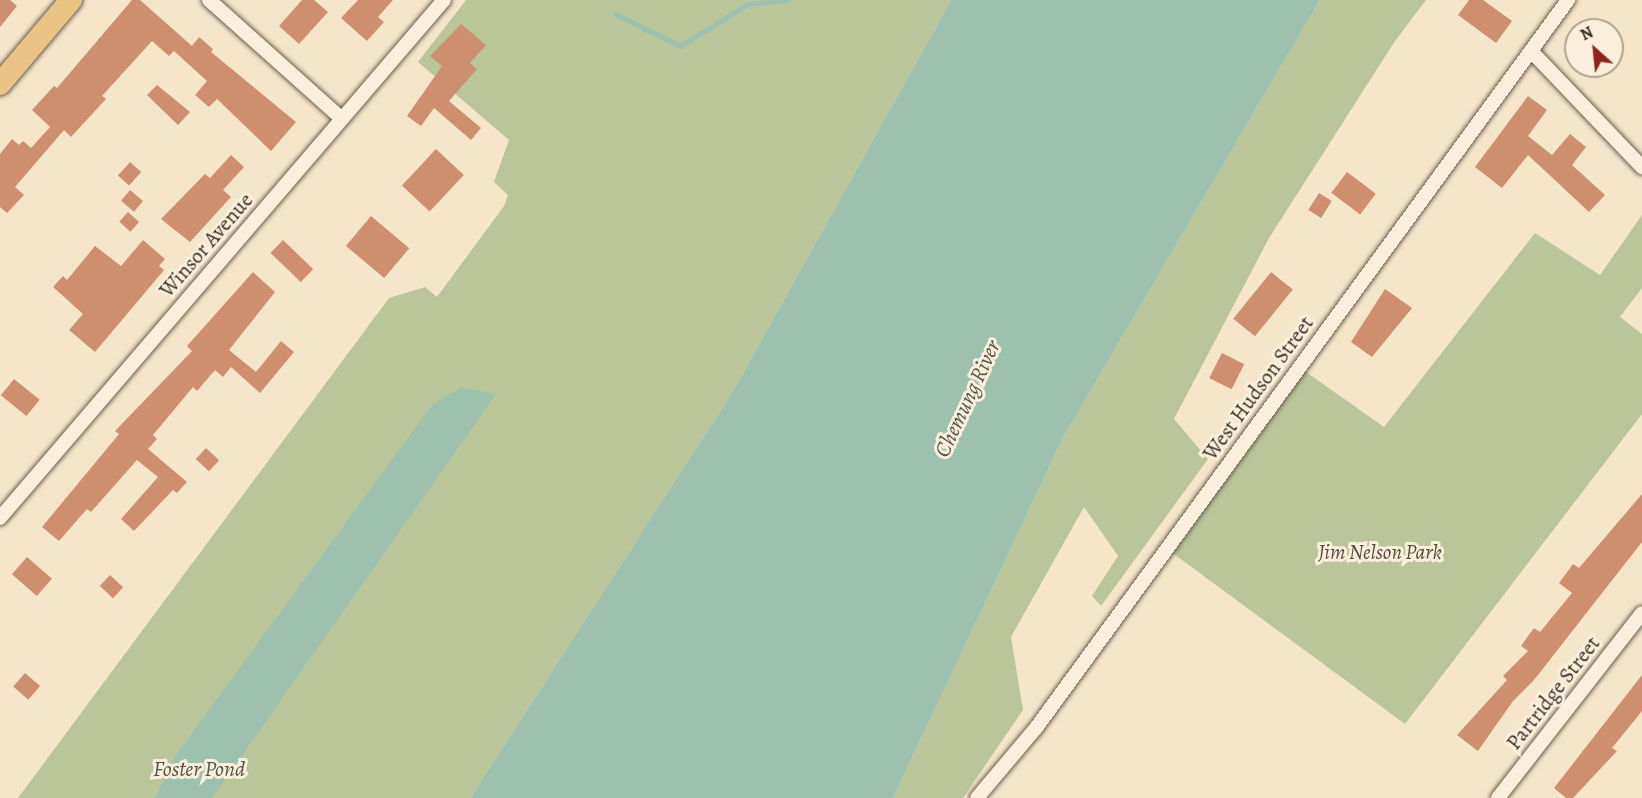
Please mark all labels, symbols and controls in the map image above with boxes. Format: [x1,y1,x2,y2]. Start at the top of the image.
north arrow [1564,18,1624,78]
text: N [1577,21,1597,46]
street label: Winsor Avenue [154,188,258,302]
street label: West Hudson Street [1197,311,1319,465]
water label: Chemung River [929,336,1007,462]
park label: Jim Nelson Park [1318,539,1442,565]
street label: Partridge Street [1501,631,1605,755]
water label: Foster Pond [153,757,245,783]

